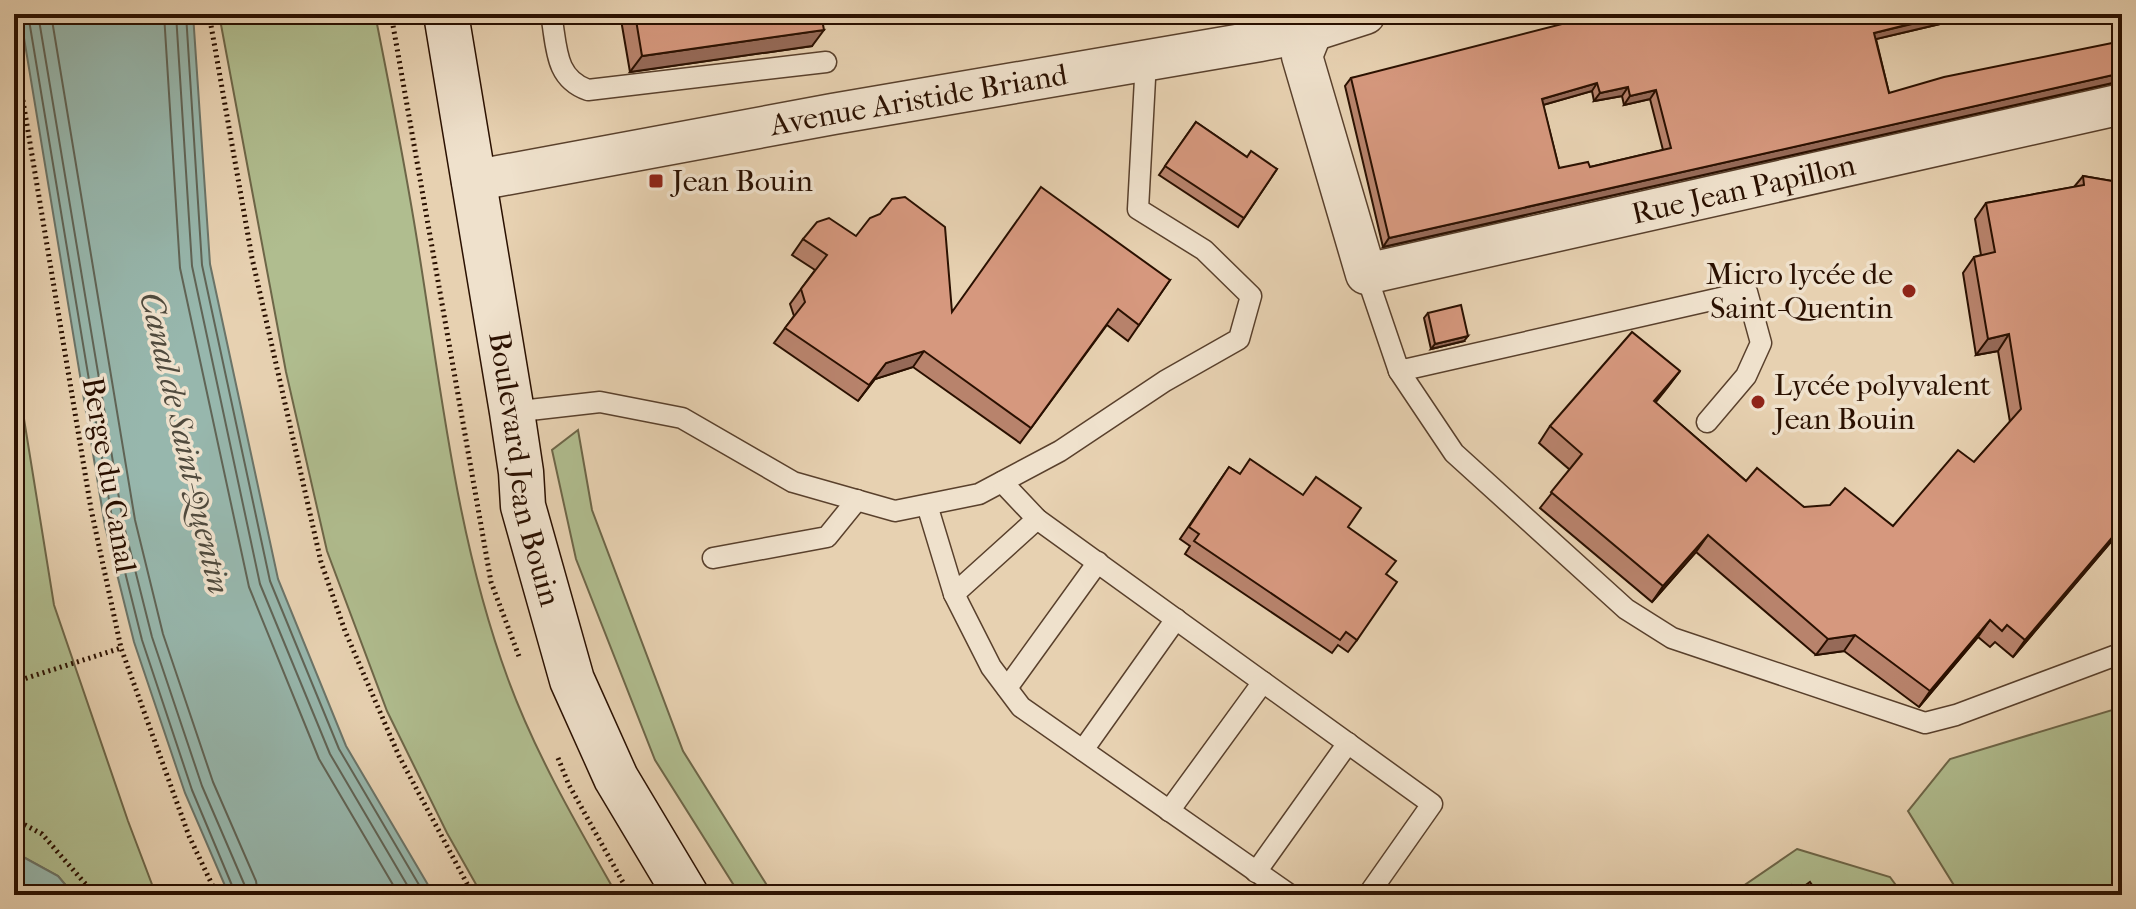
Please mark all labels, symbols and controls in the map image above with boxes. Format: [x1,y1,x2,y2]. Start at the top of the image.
street label: Avenue Aristide Briand [766,57,1071,143]
street label: Rue Jean Papillon [1628,147,1859,231]
place label: Jean Bouin [670,164,814,199]
marker: Jean Bouin [647,172,665,190]
place label: Micro lycée de Saint-Quentin [1706,257,1894,326]
marker: Micro lycée de Saint-Quentin [1900,282,1918,300]
water label: Canal de Saint-Quentin [131,288,238,598]
street label: Boulevard Jean Bouin [482,329,568,611]
place label: Lycée polyvalent Jean Bouin [1772,368,1991,437]
street label: Berge du Canal [75,375,143,575]
marker: Lycée polyvalent Jean Bouin [1749,393,1767,411]

